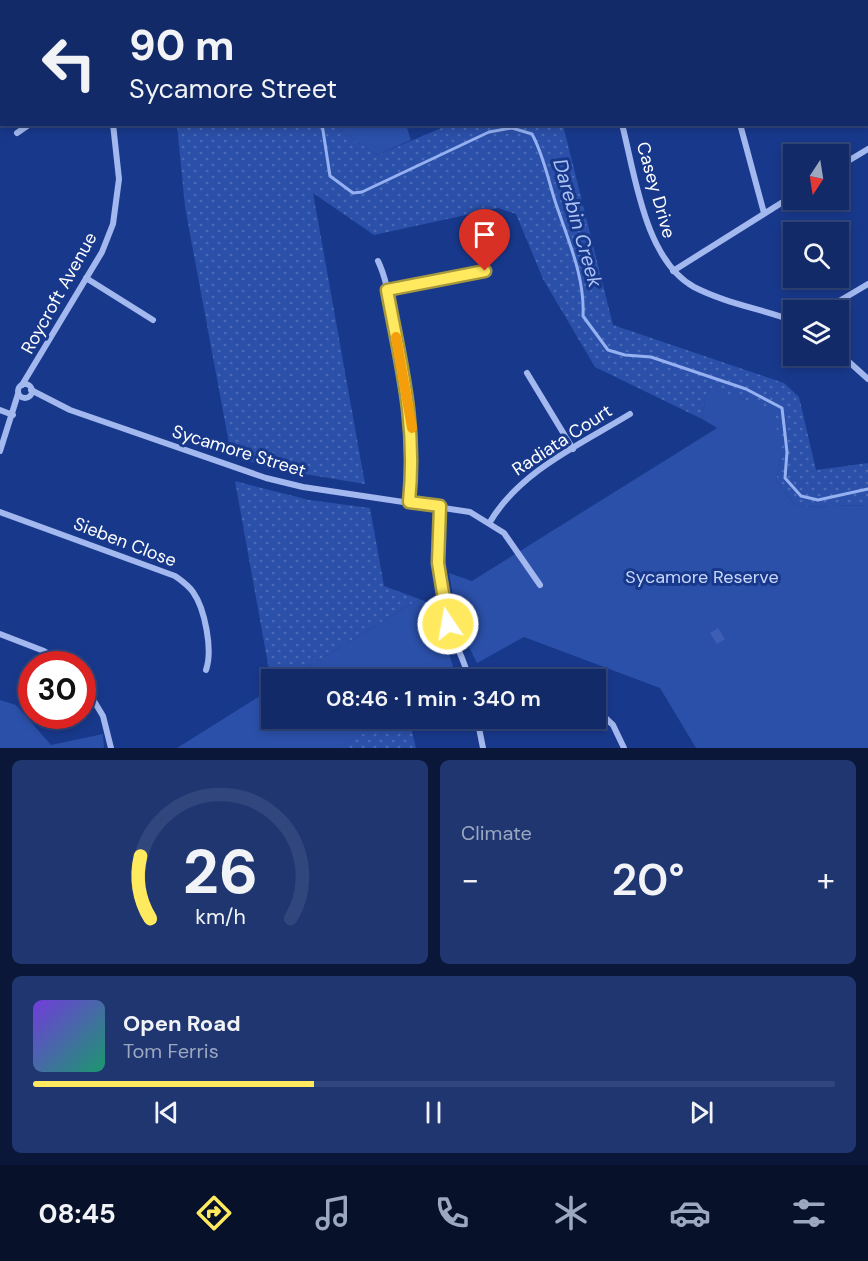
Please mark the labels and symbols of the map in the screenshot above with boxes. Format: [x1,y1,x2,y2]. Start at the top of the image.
street label: Casey Drive [631,139,681,241]
north arrow [783,144,849,210]
water label: Darebin Creek [547,156,609,291]
pin [459,209,510,271]
street label: Roycroft Avenue [16,228,102,358]
street label: Radiata Court [507,399,617,481]
street label: Sycamore Street [169,419,309,483]
street label: Sieben Close [70,511,180,573]
park label: Sycamore Reserve [625,565,779,589]
position arrow [416,592,480,656]
speed limit sign: 30 [18,651,96,729]

